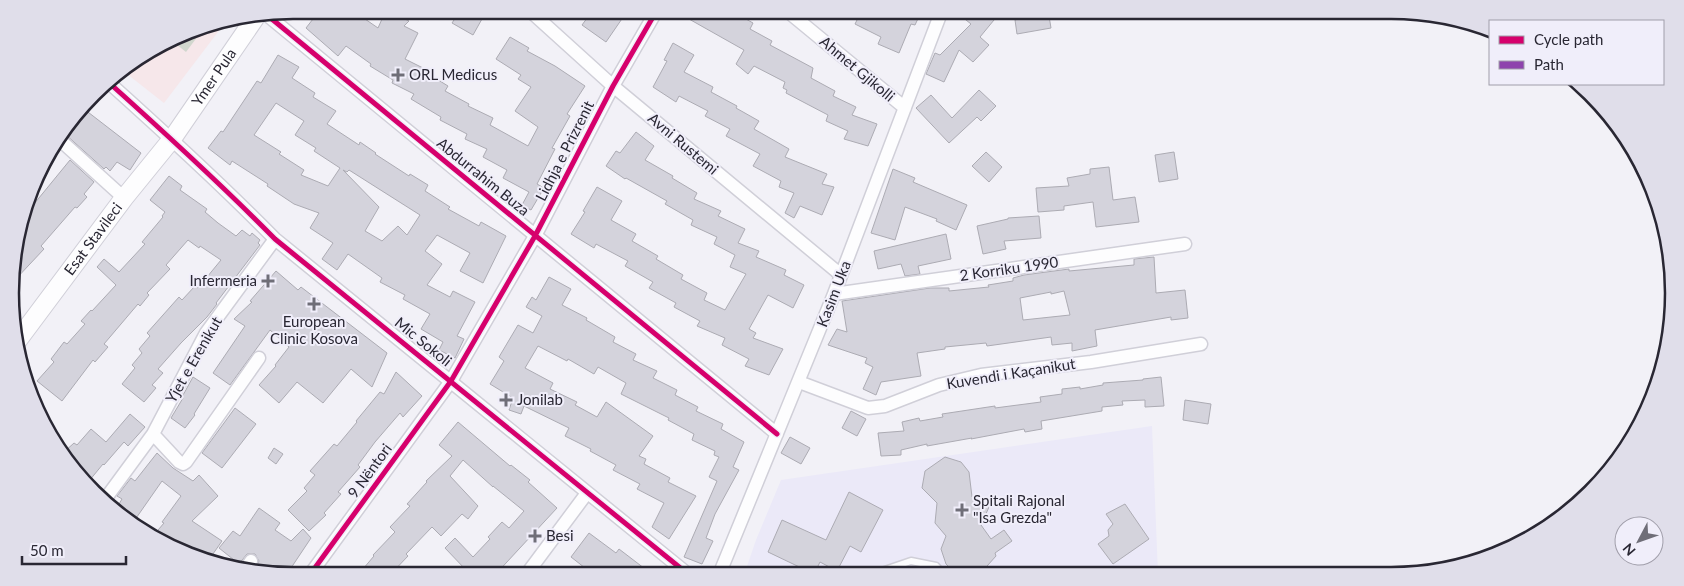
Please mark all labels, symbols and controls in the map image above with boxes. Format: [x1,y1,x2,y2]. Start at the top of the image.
legend [1489,20,1664,85]
text: Cycle path [1534,30,1603,48]
street label: Ahmet Gjikolli [816,32,899,105]
street label: Ymer Pula [187,45,239,109]
text: Path [1534,55,1564,73]
place label: ORL Medicus [409,65,497,83]
marker: ORL Medicus [391,68,405,82]
street label: Lidhja e Prizrenit [531,97,597,204]
street label: Avni Rustemi [645,109,722,178]
street label: Abdurrahim Buza [434,133,534,219]
street label: Esat Stavileci [60,199,125,278]
street label: 2 Korriku 1990 [958,252,1060,284]
street label: Kasim Uka [812,258,854,329]
place label: Infermeria [190,271,257,289]
marker: Infermeria [261,274,275,288]
marker: European Clinic Kosova [307,297,321,311]
place label: European Clinic Kosova [270,312,358,347]
street label: Yjet e Erenikut [161,313,225,406]
street label: Mic Sokoli [392,313,456,370]
street label: Kuvendi i Kaçanikut [945,354,1077,392]
place label: Jonilab [517,390,563,408]
marker: Jonilab [499,393,513,407]
street label: 9 Nëntori [343,440,395,501]
place label: Spitali Rajonal "Isa Grezda" [973,491,1065,526]
marker: Spitali Rajonal "Isa Grezda" [955,503,969,517]
north arrow [1614,516,1664,566]
place label: Besi [546,526,574,544]
marker: Besi [528,529,542,543]
scale bar [22,534,126,566]
text: N [1619,540,1639,560]
text: 50 m [30,541,64,559]

